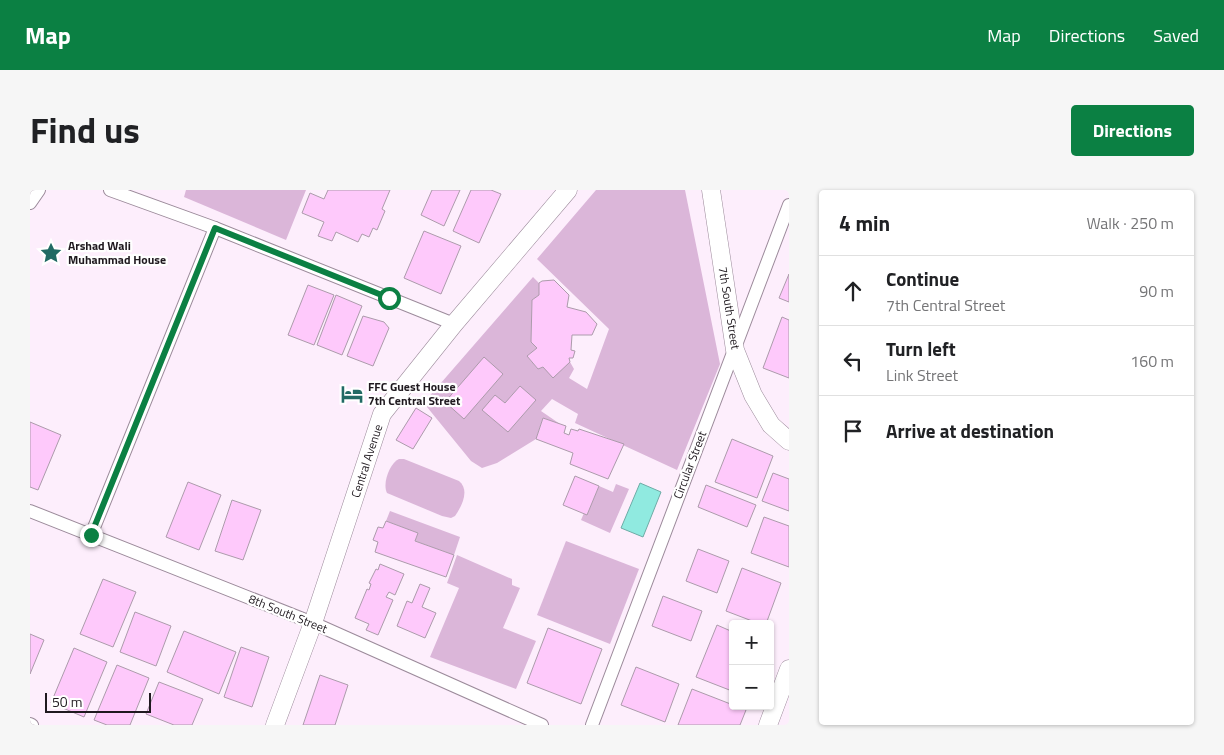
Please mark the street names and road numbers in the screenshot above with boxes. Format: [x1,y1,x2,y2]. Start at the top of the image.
street label: 7th South Street [714,265,746,351]
street label: Central Avenue [346,422,387,500]
street label: Circular Street [668,427,711,502]
street label: 8th South Street [246,589,331,638]

